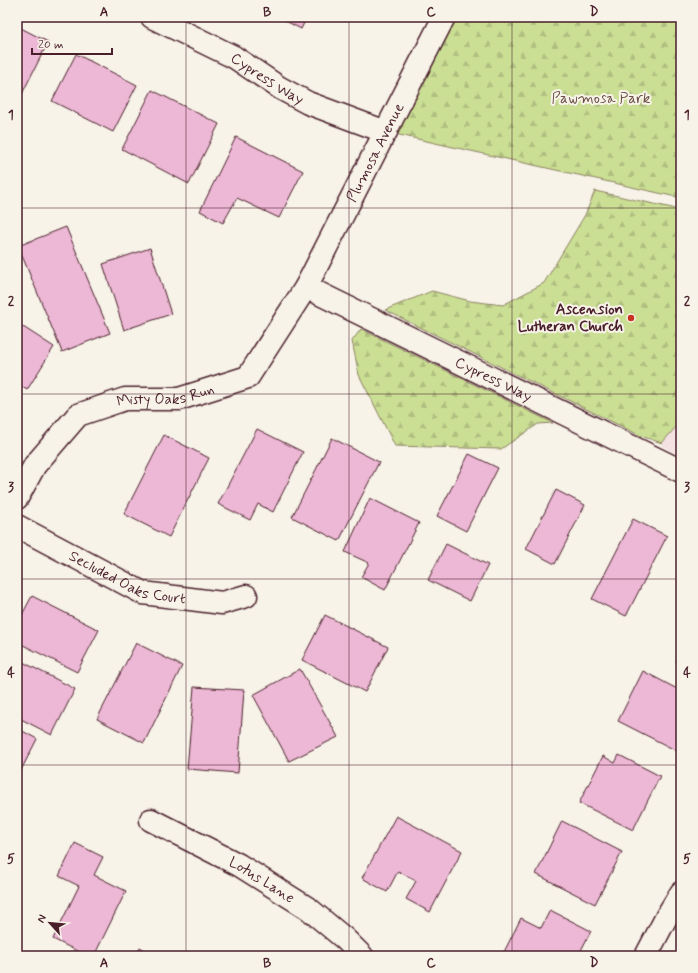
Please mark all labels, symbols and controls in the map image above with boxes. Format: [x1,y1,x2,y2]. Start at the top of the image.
text: A [100,4,108,21]
text: B [263,4,272,21]
text: C [426,4,436,21]
text: D [590,4,599,21]
scale bar [32,30,112,56]
text: 20 m [38,37,64,53]
street label: Cypress Way [226,49,307,110]
park label: Pawmosa Park [552,89,651,109]
street label: Plumosa Avenue [342,100,409,206]
text: 1 [8,107,14,124]
text: 1 [684,107,690,124]
text: 2 [8,293,15,310]
text: 2 [684,293,691,310]
place label: Ascension Lutheran Church [518,300,623,337]
marker: Ascension Lutheran Church [626,313,636,323]
street label: Cypress Way [451,353,535,407]
street label: Misty Oaks Run [114,379,217,412]
text: 3 [8,479,14,496]
text: 3 [684,479,690,496]
street label: Secluded Oaks Court [65,546,187,609]
text: 4 [7,665,15,682]
text: 4 [683,665,691,682]
text: 5 [7,851,15,868]
text: 5 [683,851,691,868]
street label: Lotus Lane [225,852,298,909]
north arrow [30,903,70,943]
text: N [34,912,50,925]
text: A [100,955,108,972]
text: B [263,955,272,972]
text: C [426,955,436,972]
text: D [590,955,599,972]

